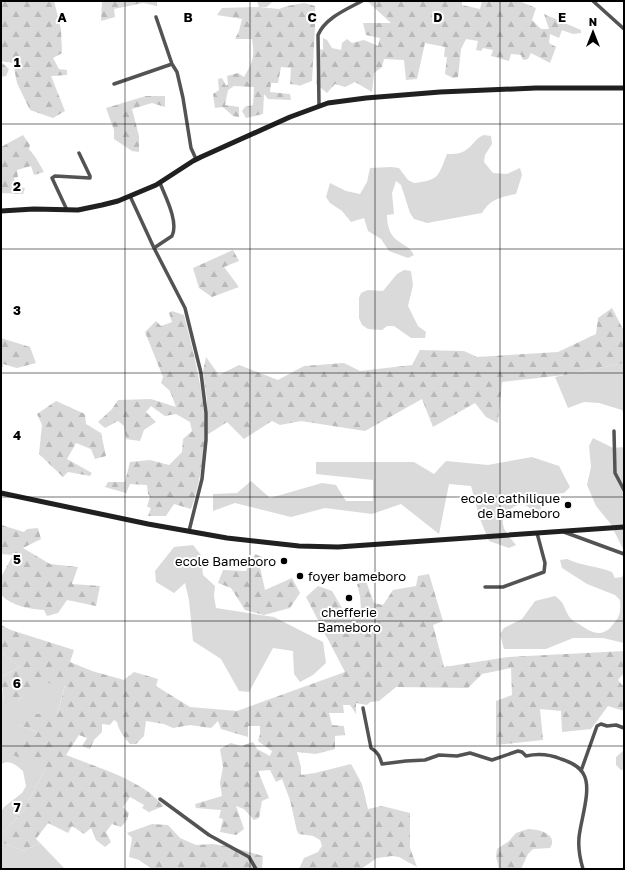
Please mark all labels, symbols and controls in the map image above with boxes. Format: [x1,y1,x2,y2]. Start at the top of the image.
text: A [57,9,67,25]
text: B [183,9,193,25]
text: C [307,9,317,25]
text: D [433,9,443,25]
text: E [558,9,566,25]
north arrow [573,12,613,52]
text: N [589,15,597,28]
text: 1 [14,54,21,70]
text: 2 [13,178,21,194]
text: 3 [13,302,21,318]
text: 4 [13,427,21,443]
place label: ecole cathilique de Bameboro [461,490,560,521]
marker: ecole cathilique de Bameboro [563,500,573,510]
text: 5 [13,551,21,567]
place label: ecole Bameboro [175,553,276,569]
marker: ecole Bameboro [279,556,289,566]
place label: foyer bameboro [308,568,406,584]
marker: foyer bameboro [295,571,305,581]
marker: chefferie Bameboro [344,593,354,603]
place label: chefferie Bameboro [317,604,381,635]
text: 6 [13,675,21,691]
text: 7 [13,799,21,815]

